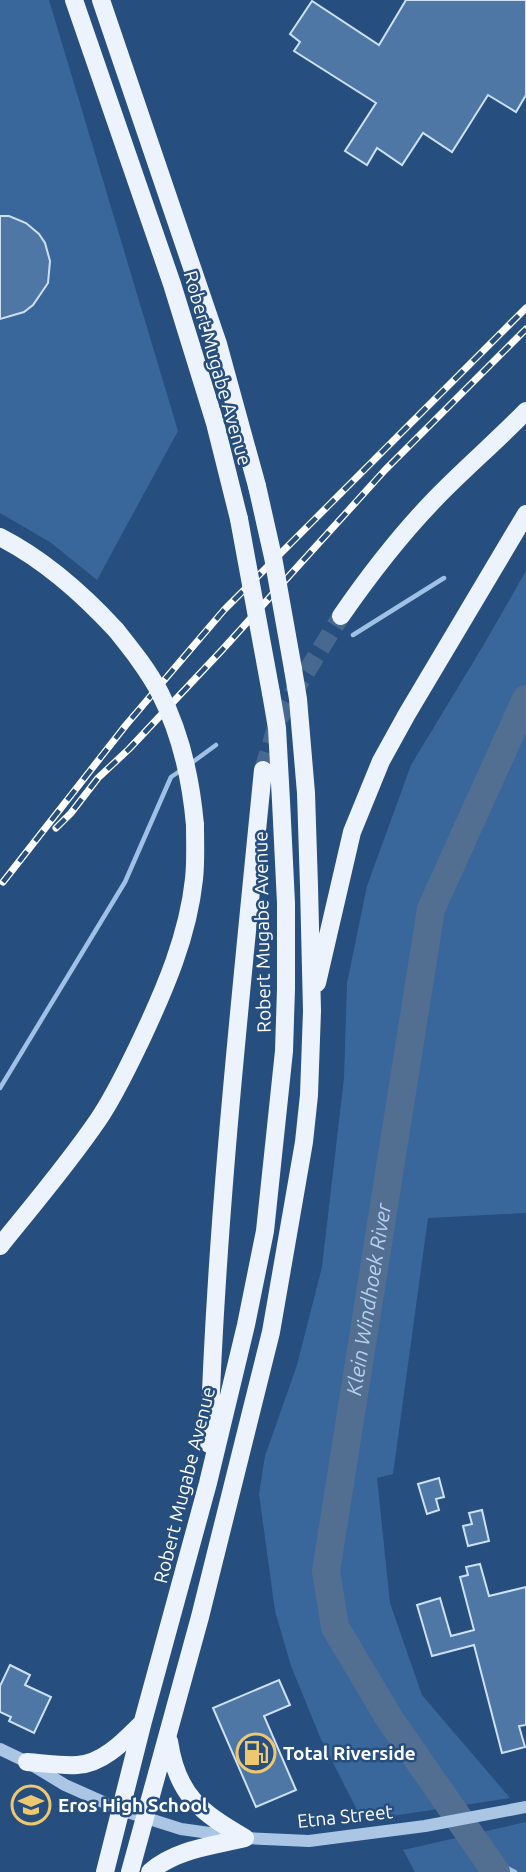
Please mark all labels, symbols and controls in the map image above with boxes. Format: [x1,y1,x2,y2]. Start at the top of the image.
street label: Robert Mugabe Avenue [180,268,256,468]
street label: Robert Mugabe Avenue [249,831,275,1033]
water label: Klein Windhoek River [341,1200,395,1397]
street label: Robert Mugabe Avenue [149,1385,219,1585]
fuel station icon: Total Riverside [235,1732,277,1774]
place label: Total Riverside [283,1742,416,1764]
school or university icon: Eros High School [10,1784,52,1826]
place label: Eros High School [58,1794,208,1816]
street label: Etna Street [296,1800,394,1832]

